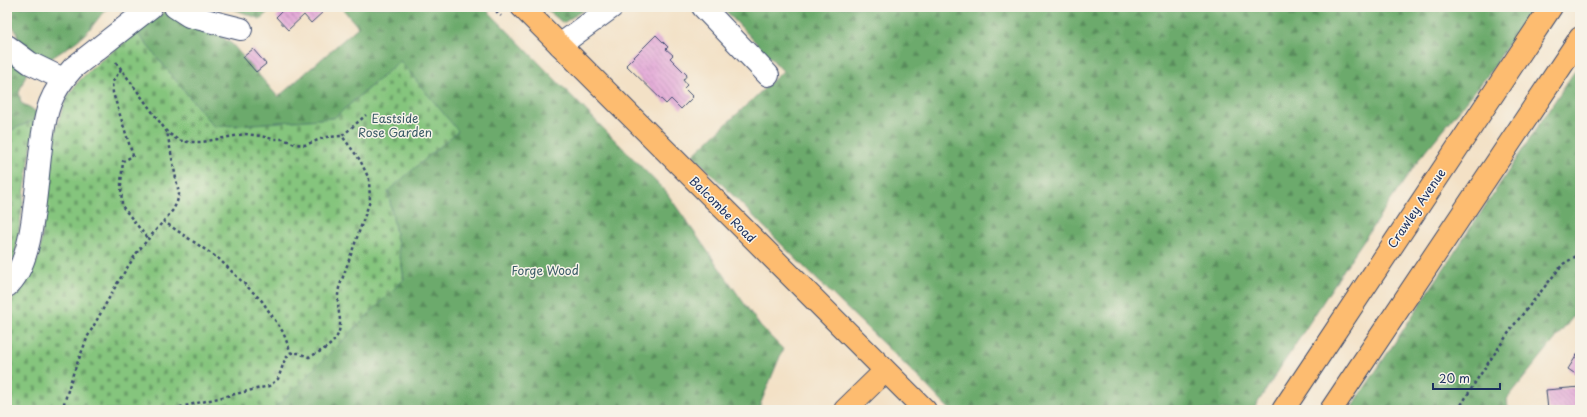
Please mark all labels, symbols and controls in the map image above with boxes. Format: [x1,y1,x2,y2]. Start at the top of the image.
park label: Eastside Rose Garden [358,109,432,141]
street label: Crawley Avenue [1383,164,1450,252]
street label: Balcombe Road [686,172,760,246]
park label: Forge Wood [511,261,579,279]
scale bar [1433,365,1500,391]
text: 20 m [1439,369,1470,387]

